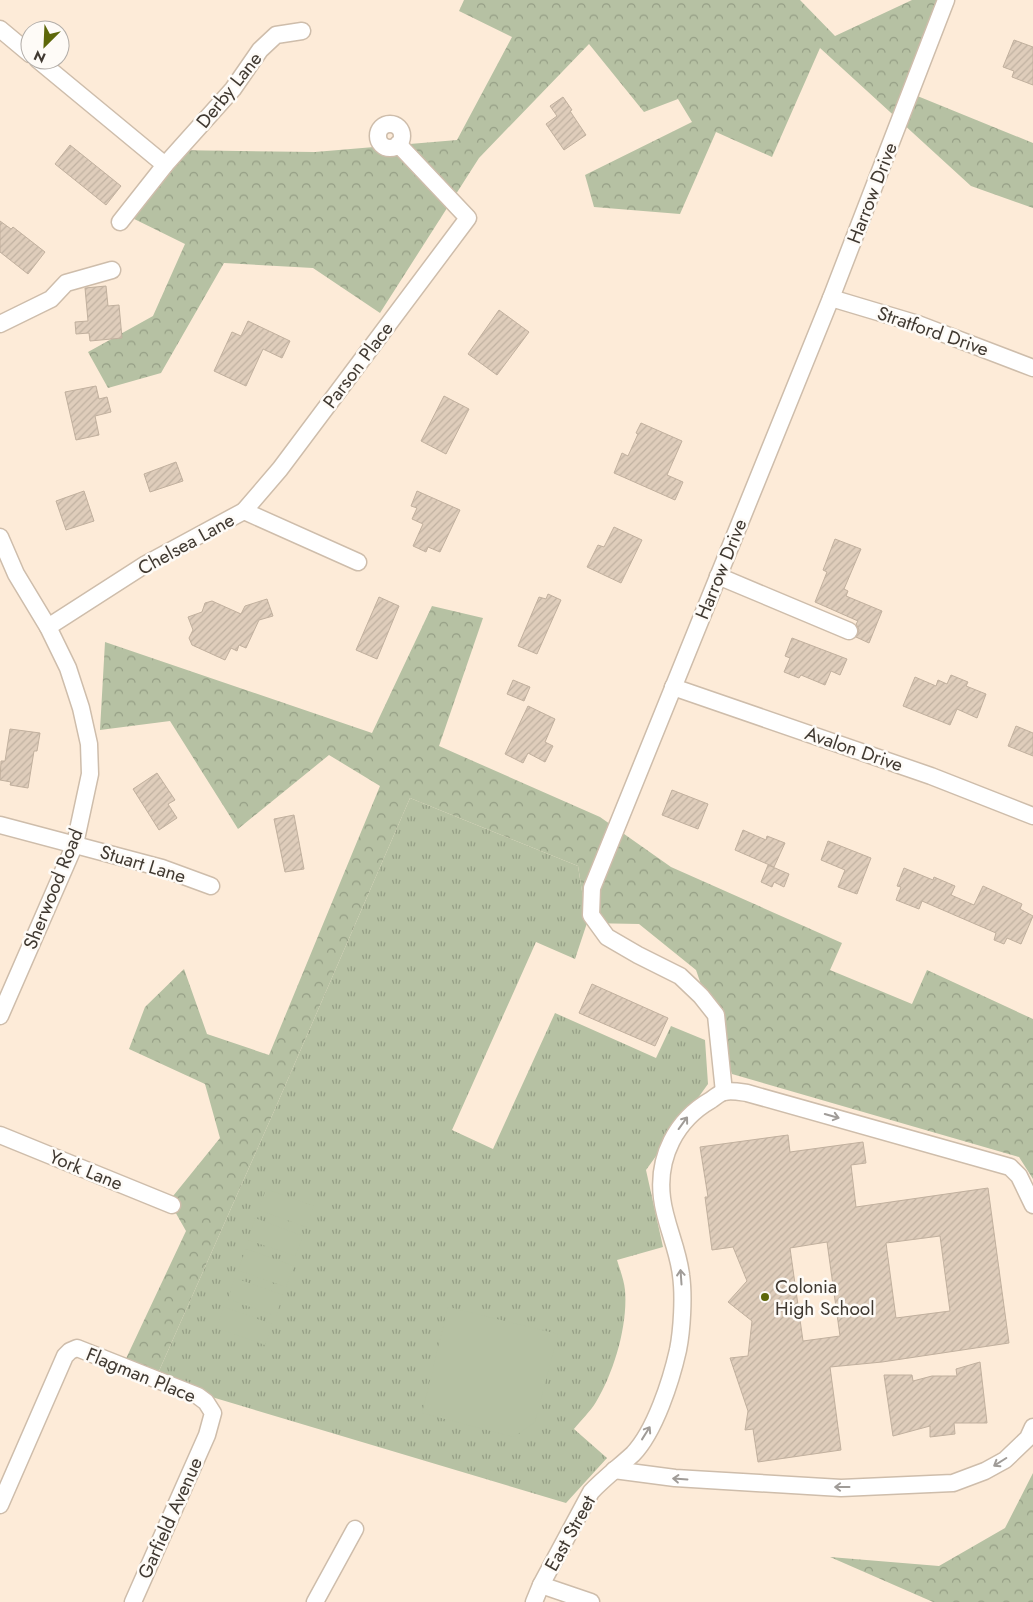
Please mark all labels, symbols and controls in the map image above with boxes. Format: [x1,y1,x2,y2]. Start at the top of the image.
north arrow [20,20,70,70]
text: N [31,45,49,68]
street label: Derby Lane [190,46,268,134]
street label: Harrow Drive [840,138,904,248]
street label: Stratford Drive [874,299,993,363]
street label: Parson Place [317,316,400,414]
street label: Chelsea Lane [133,506,239,582]
street label: Harrow Drive [689,514,754,623]
street label: Avalon Drive [802,720,907,778]
street label: Sherwood Road [16,825,90,953]
street label: Stuart Lane [97,838,189,890]
one-way arrow [823,1112,839,1121]
one-way arrow [678,1116,688,1130]
street label: York Lane [45,1143,127,1197]
one-way arrow [676,1270,685,1286]
place label: Colonia High School [775,1273,875,1322]
marker: Colonia High School [759,1291,771,1303]
street label: Flagman Place [82,1341,200,1409]
one-way arrow [642,1427,652,1441]
street label: Garfield Avenue [131,1453,209,1583]
one-way arrow [994,1457,1008,1467]
one-way arrow [673,1474,689,1483]
one-way arrow [835,1482,851,1492]
street label: East Street [538,1490,602,1576]

